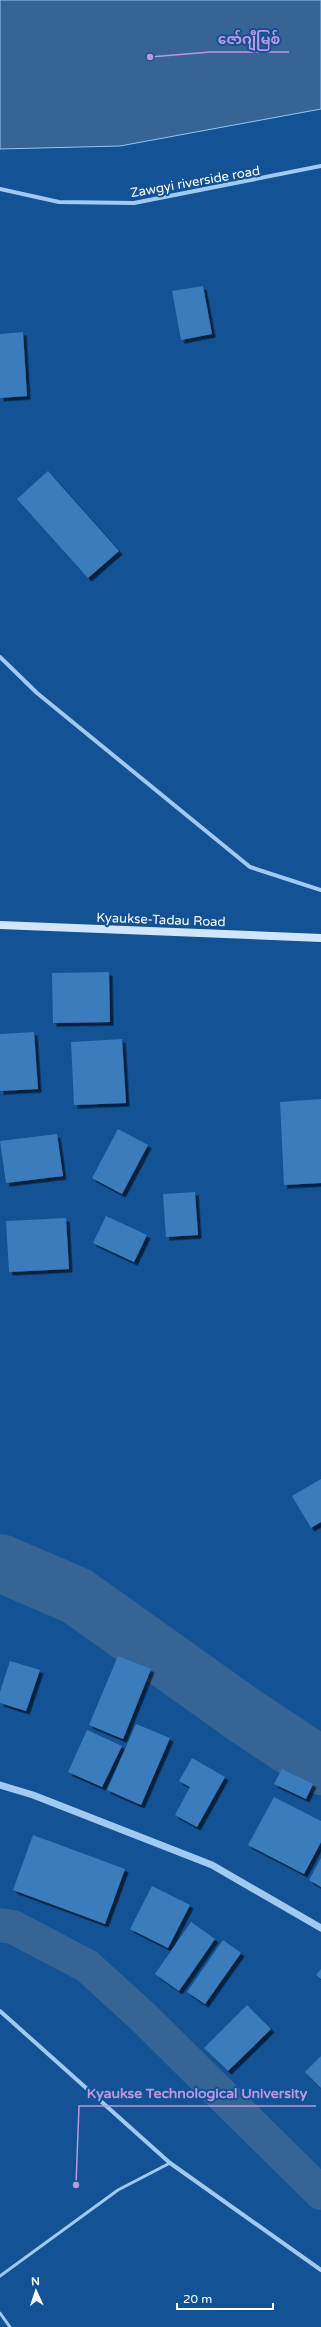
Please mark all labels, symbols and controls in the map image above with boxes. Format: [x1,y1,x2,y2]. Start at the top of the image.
callout: ဇော်ဂျီမြစ် [210,26,289,52]
text: ဇော်ဂျီမြစ် [218,29,280,51]
street label: Zawgyi riverside road [129,163,261,201]
street label: Kyaukse-Tadau Road [96,910,226,930]
callout: Kyaukse Technological University [79,2080,316,2106]
text: Kyaukse Technological University [87,2085,308,2102]
north arrow [16,2271,56,2311]
text: N [31,2275,40,2288]
scale bar [177,2285,273,2311]
text: 20 m [183,2292,212,2306]

